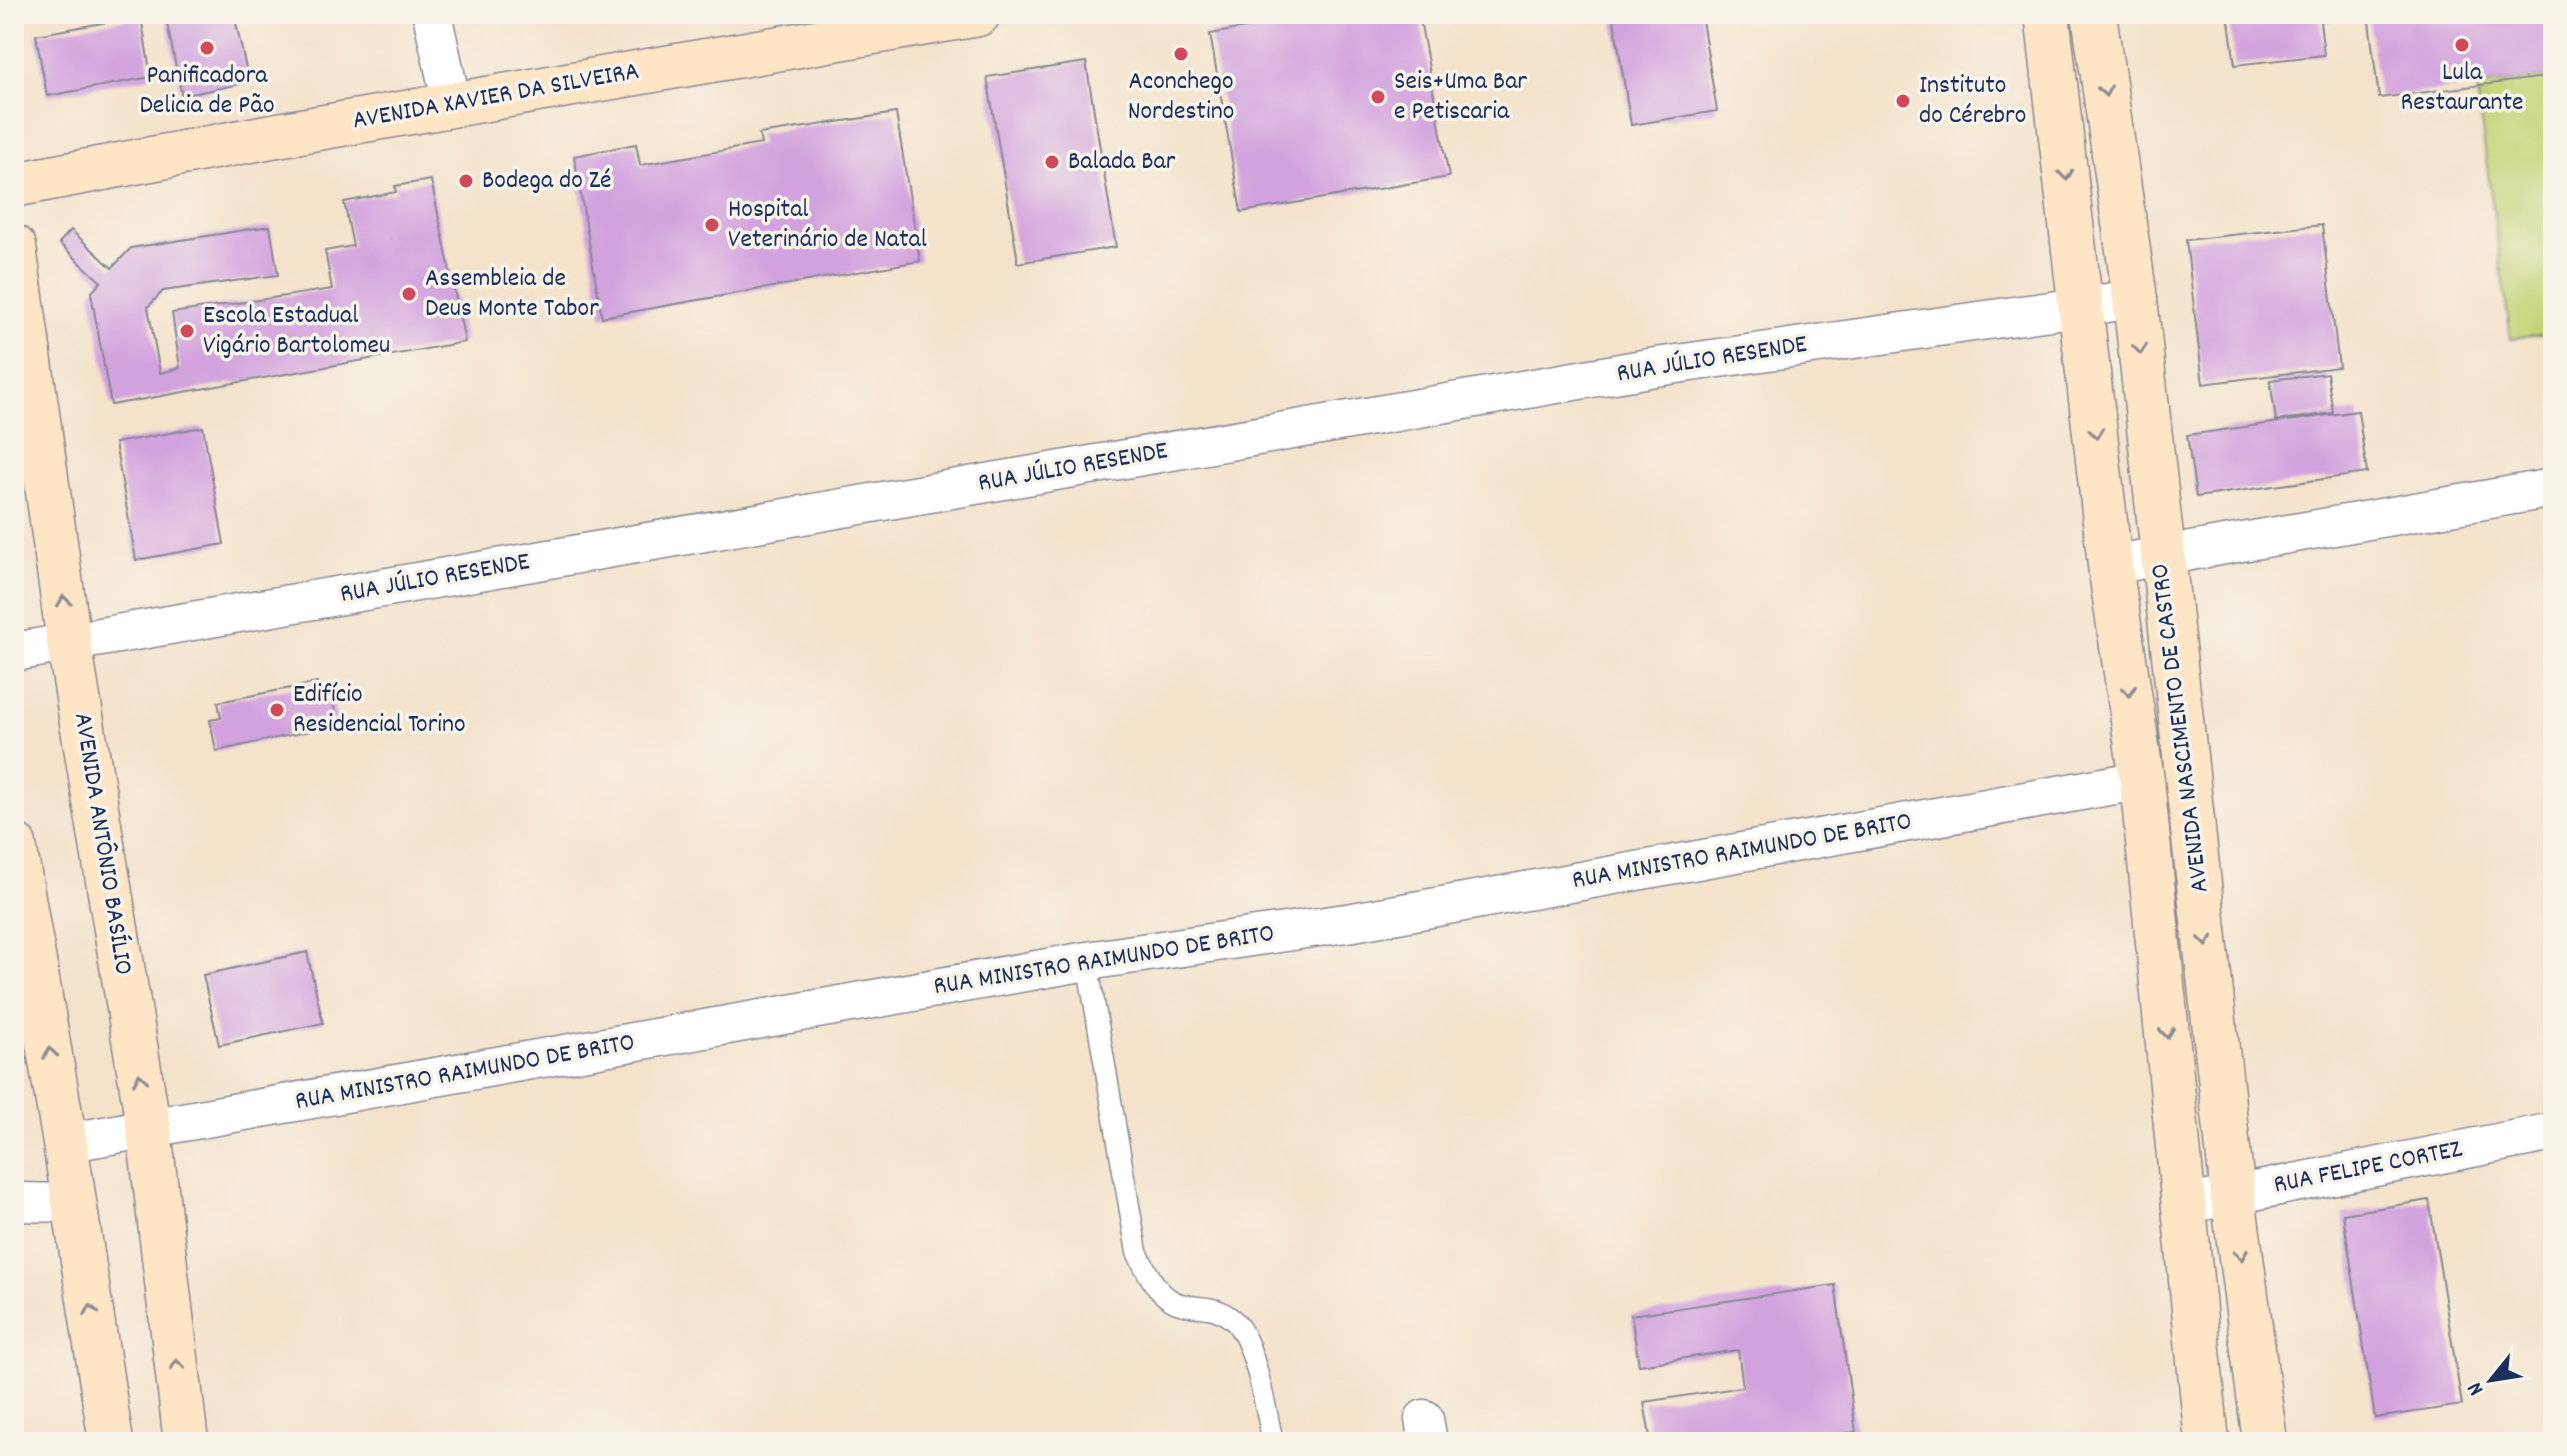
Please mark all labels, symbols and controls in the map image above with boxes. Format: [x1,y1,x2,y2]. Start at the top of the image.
marker: Lula Restaurante [2453,36,2471,54]
marker: Panificadora Delicia de Pão [198,39,216,57]
marker: Aconchego Nordestino [1172,45,1190,63]
street label: AVENIDA XAVIER DA SILVEIRA [350,54,642,140]
place label: Lula Restaurante [2401,55,2523,122]
place label: Panificadora Delicia de Pão [139,58,275,125]
place label: Aconchego Nordestino [1128,64,1234,131]
place label: Seis+Uma Bar e Petiscaria [1394,64,1527,131]
place label: Instituto do Cérebro [1919,68,2026,135]
one-way arrow [2096,84,2113,98]
marker: Seis+Uma Bar e Petiscaria [1369,88,1387,106]
marker: Instituto do Cérebro [1894,92,1912,110]
place label: Balada Bar [1068,144,1176,181]
marker: Balada Bar [1043,153,1061,171]
place label: Bodega do Zé [482,163,611,200]
one-way arrow [2057,168,2074,182]
marker: Bodega do Zé [457,172,475,190]
place label: Hospital Veterinário de Natal [728,192,927,259]
marker: Hospital Veterinário de Natal [703,216,721,234]
place label: Assembleia de Deus Monte Tabor [425,261,599,328]
marker: Assembleia de Deus Monte Tabor [400,285,418,303]
place label: Escola Estadual Vigário Bartolomeu [203,298,390,365]
marker: Escola Estadual Vigário Bartolomeu [178,322,196,340]
street label: RUA JÚLIO RESENDE [1614,327,1810,393]
one-way arrow [2132,343,2149,356]
one-way arrow [2087,427,2104,440]
street label: RUA JÚLIO RESENDE [975,433,1171,503]
street label: RUA JÚLIO RESENDE [337,544,533,614]
street label: AVENIDA NASCIMENTO DE CASTRO [2142,561,2220,895]
one-way arrow [55,594,72,607]
place label: Edifício Residencial Torino [293,677,466,744]
one-way arrow [2120,684,2137,698]
marker: Edifício Residencial Torino [268,701,286,719]
street label: AVENIDA ANTÔNIO BASÍLIO [63,710,141,978]
street label: RUA MINISTRO RAIMUNDO DE BRITO [1569,804,1915,900]
street label: RUA MINISTRO RAIMUNDO DE BRITO [931,916,1277,1006]
one-way arrow [2197,935,2214,948]
street label: RUA MINISTRO RAIMUNDO DE BRITO [292,1025,638,1121]
one-way arrow [2158,1027,2175,1040]
one-way arrow [42,1046,59,1060]
one-way arrow [132,1072,149,1086]
street label: RUA FELIPE CORTEZ [2271,1132,2466,1204]
one-way arrow [2232,1249,2249,1262]
one-way arrow [83,1303,100,1316]
north arrow [2451,1340,2531,1420]
one-way arrow [169,1358,186,1371]
text: N [2461,1376,2493,1401]

